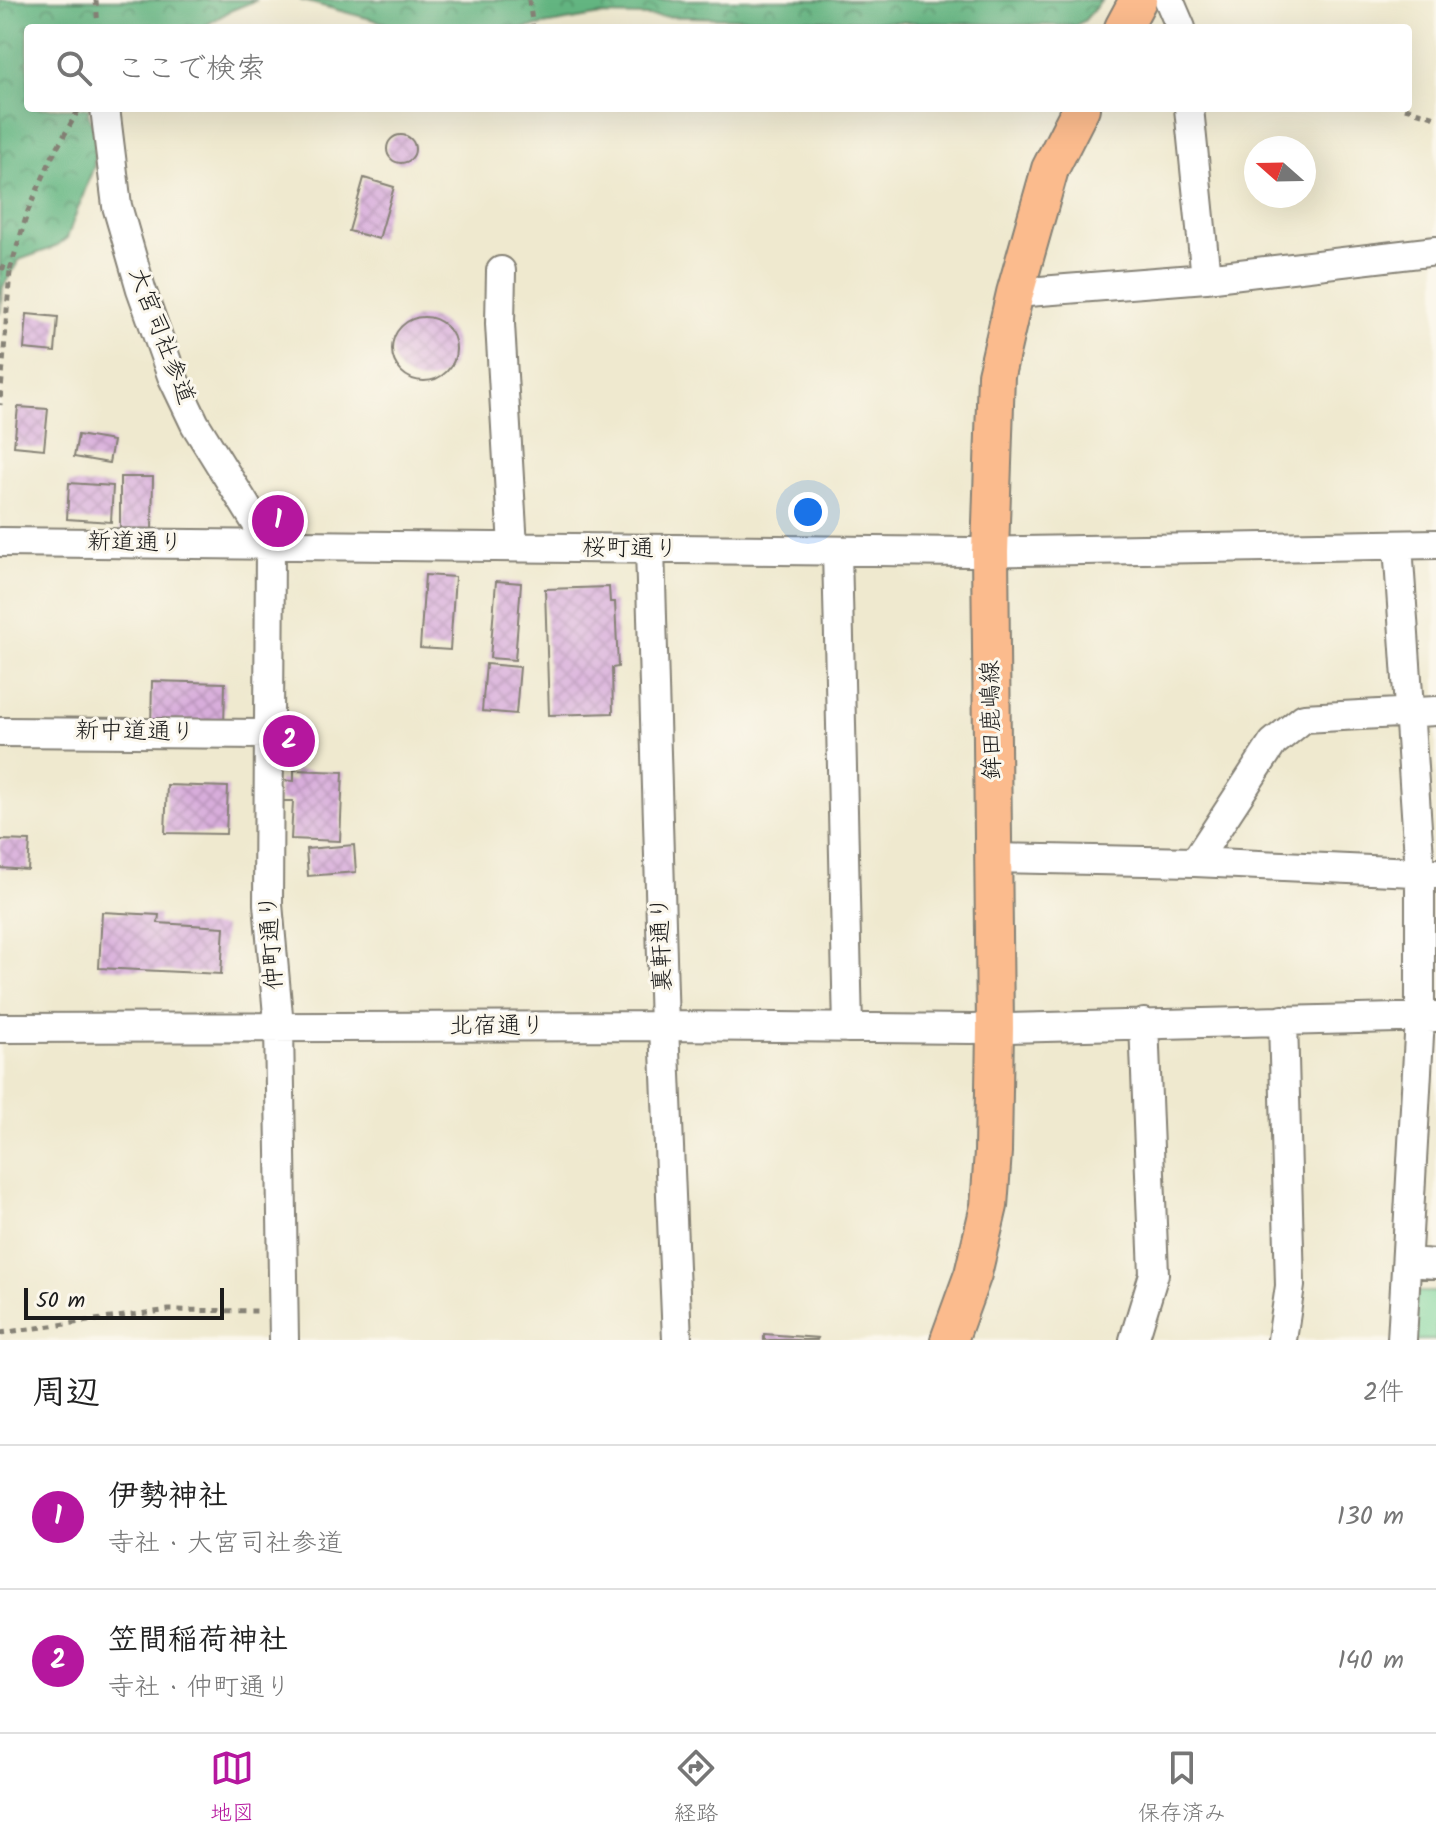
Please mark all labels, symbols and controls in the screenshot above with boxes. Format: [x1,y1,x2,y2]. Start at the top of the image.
search box [24,24,1412,112]
icon: search [52,46,96,90]
text: ここで検索 [116,46,266,94]
north arrow [1244,136,1316,208]
street label: 大宮司社参道 [117,262,205,410]
pin: 1 [252,491,304,551]
your location [788,492,828,532]
street label: 新道通り [87,523,183,563]
street label: 桜町通り [582,529,678,569]
street label: 鉾田鹿嶋線 [971,660,1013,780]
street label: 新中道通り [75,711,195,753]
pin: 2 [263,711,315,771]
street label: 仲町通り [249,893,295,991]
street label: 裏軒通り [641,895,683,993]
street label: 北宿通り [449,1007,545,1046]
scale bar [24,1284,224,1320]
text: 50 m [36,1284,85,1319]
text: 周辺 [32,1367,100,1421]
text: 2件 [1363,1372,1404,1414]
text: 伊勢神社 [108,1473,228,1521]
text: 1 [54,1496,62,1538]
text: 130 m [1337,1496,1404,1538]
text: 寺社 · 大宮司社参道 [108,1523,343,1565]
text: 笠間稲荷神社 [108,1617,288,1665]
text: 2 [50,1640,66,1682]
text: 140 m [1337,1640,1404,1682]
text: 寺社 · 仲町通り [108,1667,291,1709]
tab: 地図 [210,1746,254,1832]
tab: 経路 [674,1746,718,1832]
tab: 保存済み [1138,1746,1226,1832]

